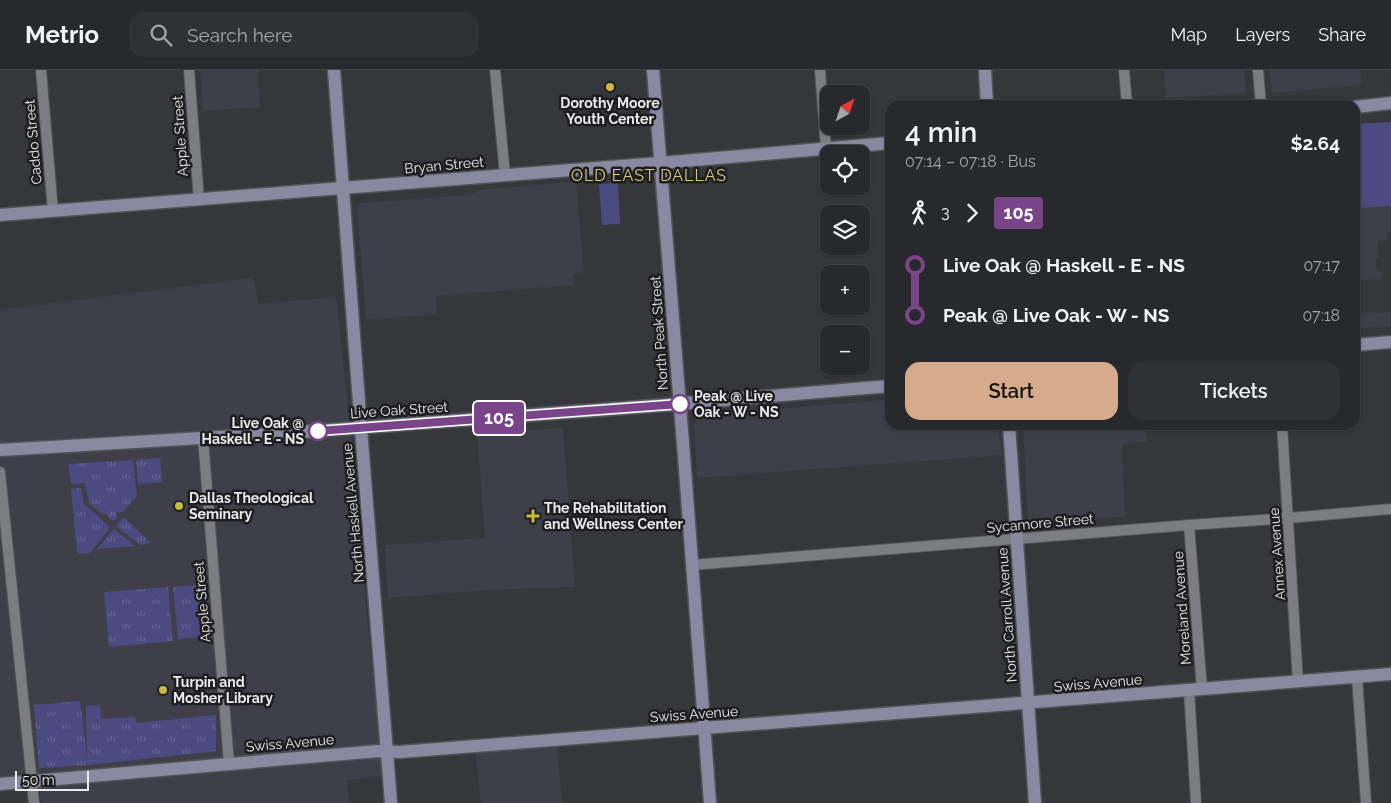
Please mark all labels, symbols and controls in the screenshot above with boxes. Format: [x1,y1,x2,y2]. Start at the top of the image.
search box [129,12,479,57]
text: Metrio [25,20,99,49]
icon: search [147,21,175,49]
text: Search here [187,24,292,46]
text: Map [1171,24,1207,45]
text: Layers [1235,24,1290,45]
text: Share [1318,24,1366,45]
marker: Dorothy Moore Youth Center [604,81,616,93]
north arrow [820,85,870,135]
map controls [820,85,870,375]
street label: Apple Street [169,95,191,177]
place label: Dorothy Moore Youth Center [560,95,660,127]
street label: Caddo Street [21,98,45,185]
text: 4 min [905,116,977,149]
text: $2.64 [1291,132,1340,154]
button: locate [820,145,870,195]
text: 07:14 – 07:18 · Bus [905,152,1036,171]
street label: Bryan Street [404,154,485,176]
district label: OLD EAST DALLAS [571,166,727,185]
icon: walk [905,199,933,227]
icon: forward [958,199,986,227]
text: 105 [1004,202,1033,223]
text: 3 [941,203,950,222]
button: layers [820,205,870,255]
text: Live Oak @ Haskell - E - NS [943,254,1185,276]
text: 07:17 [1303,256,1340,275]
button: + [820,265,870,315]
street label: North Peak Street [647,275,671,391]
text: Peak @ Live Oak - W - NS [943,304,1169,326]
text: 07:18 [1302,306,1340,325]
button: − [820,325,870,375]
button: Start [905,362,1118,420]
button: Tickets [1128,362,1340,420]
place label: Peak @ Live Oak - W - NS [694,388,779,420]
marker: Peak @ Live Oak - W - NS [670,394,690,414]
street label: Live Oak Street [350,399,449,421]
line badge: 105 [470,402,528,434]
text: 105 [484,407,514,428]
place label: Live Oak @ Haskell - E - NS [202,415,304,447]
marker: Live Oak @ Haskell - E - NS [308,421,328,441]
street label: North Haskell Avenue [339,443,367,583]
place label: Dallas Theological Seminary [189,490,314,522]
marker: Dallas Theological Seminary [173,500,185,512]
place label: The Rehabilitation and Wellness Center [544,500,683,532]
street label: Annex Avenue [1266,507,1288,601]
marker: The Rehabilitation and Wellness Center [526,509,540,523]
street label: Sycamore Street [986,510,1094,536]
street label: North Carroll Avenue [994,547,1020,683]
street label: Moreland Avenue [1170,551,1194,665]
street label: Apple Street [190,561,214,643]
street label: Swiss Avenue [1053,671,1143,695]
place label: Turpin and Mosher Library [173,674,273,706]
marker: Turpin and Mosher Library [157,684,169,696]
street label: Swiss Avenue [649,703,739,725]
street label: Swiss Avenue [245,731,335,755]
scale bar [15,768,89,791]
text: 50 m [22,772,55,788]

